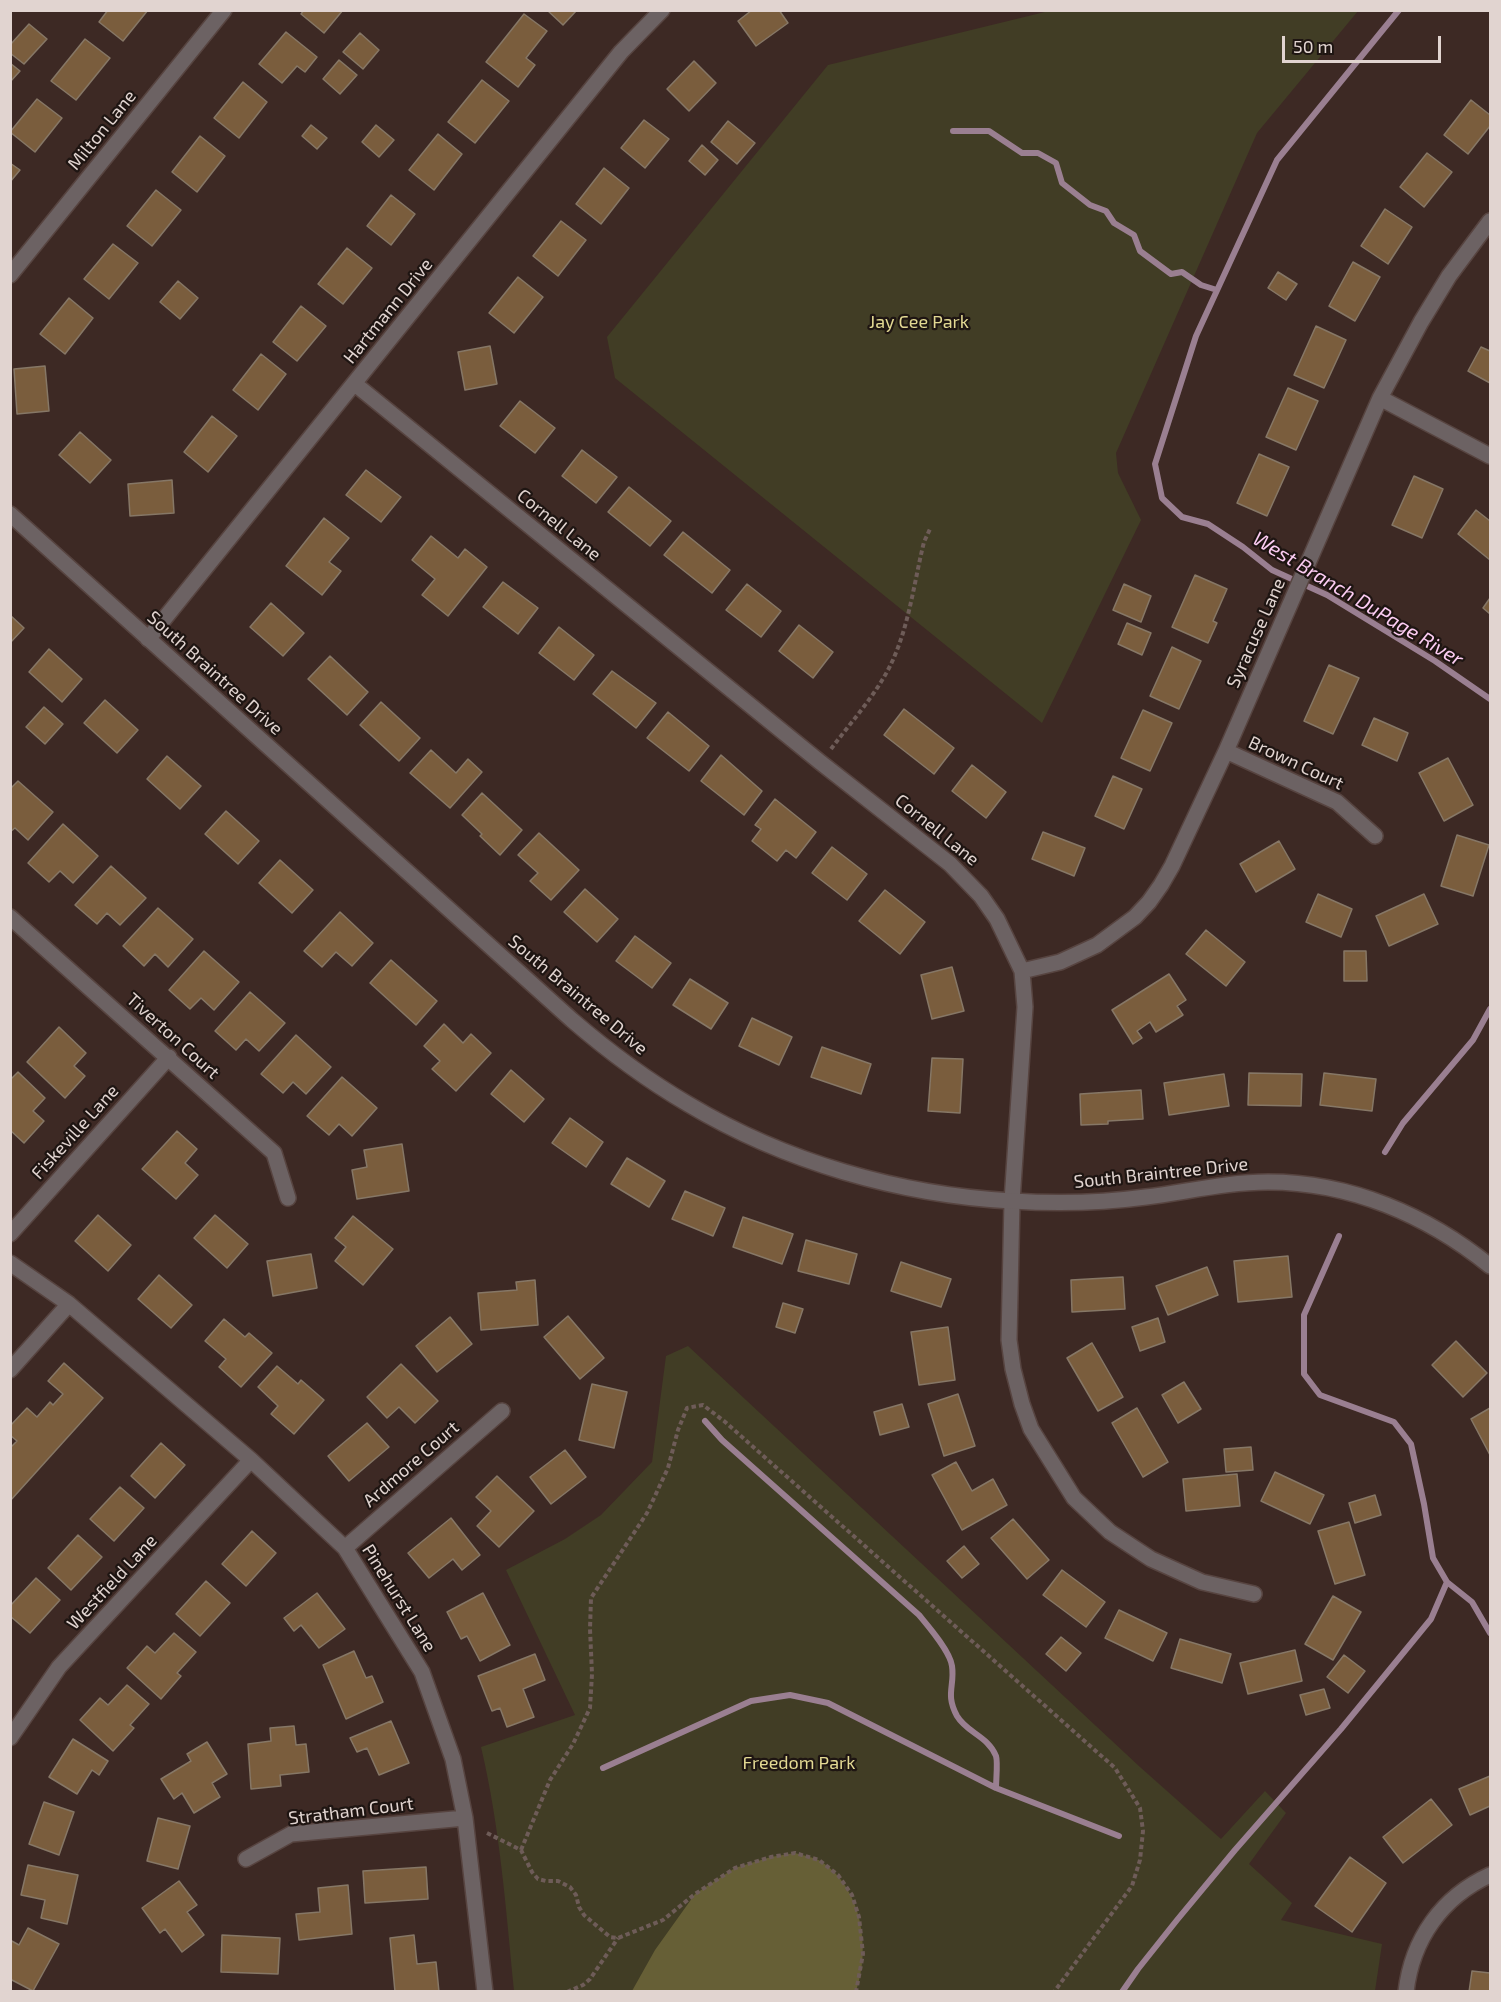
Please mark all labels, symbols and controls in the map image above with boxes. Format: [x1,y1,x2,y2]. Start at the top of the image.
scale bar [1285,24,1444,62]
text: 50 m [1293,35,1333,57]
street label: Milton Lane [63,86,141,174]
street label: Hartmann Drive [339,254,437,368]
park label: Jay Cee Park [869,311,969,333]
street label: Cornell Lane [513,485,605,565]
water label: West Branch DuPage River [1248,527,1468,671]
street label: Syracuse Lane [1222,575,1290,691]
street label: South Braintree Drive [143,606,287,740]
street label: Brown Court [1245,732,1347,794]
street label: Cornell Lane [891,790,983,870]
street label: South Braintree Drive [504,930,652,1060]
street label: Tiverton Court [122,989,224,1083]
street label: Fiskeville Lane [27,1080,123,1184]
street label: South Braintree Drive [1073,1153,1249,1193]
street label: Ardmore Court [359,1416,463,1512]
street label: Westfield Lane [63,1530,161,1634]
street label: Pinehurst Lane [357,1540,441,1656]
park label: Freedom Park [743,1752,855,1774]
street label: Stratham Court [287,1793,415,1829]

